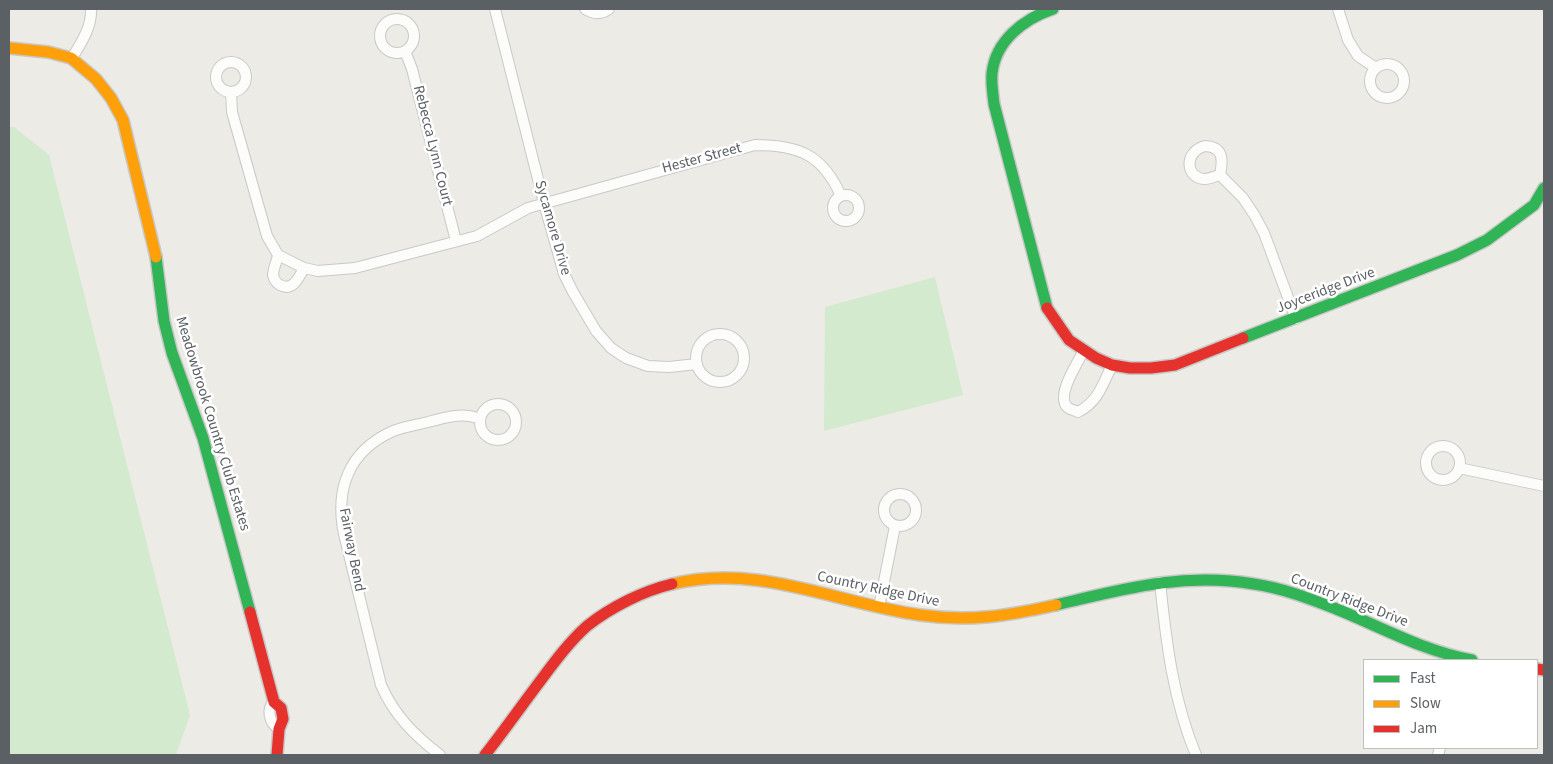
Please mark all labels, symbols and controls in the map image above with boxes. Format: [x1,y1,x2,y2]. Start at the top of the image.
street label: Rebecca Lynn Court [408,84,456,208]
street label: Hester Street [660,140,744,178]
street label: Sycamore Drive [530,179,574,277]
street label: Joyceridge Drive [1274,264,1378,318]
street label: Meadowbrook Country Club Estates [171,315,253,533]
street label: Fairway Bend [334,507,368,593]
street label: Country Ridge Drive [815,568,941,612]
street label: Country Ridge Drive [1288,570,1410,632]
legend [1363,659,1538,749]
text: Fast [1410,668,1436,689]
text: Slow [1410,693,1441,714]
text: Jam [1410,718,1437,739]

